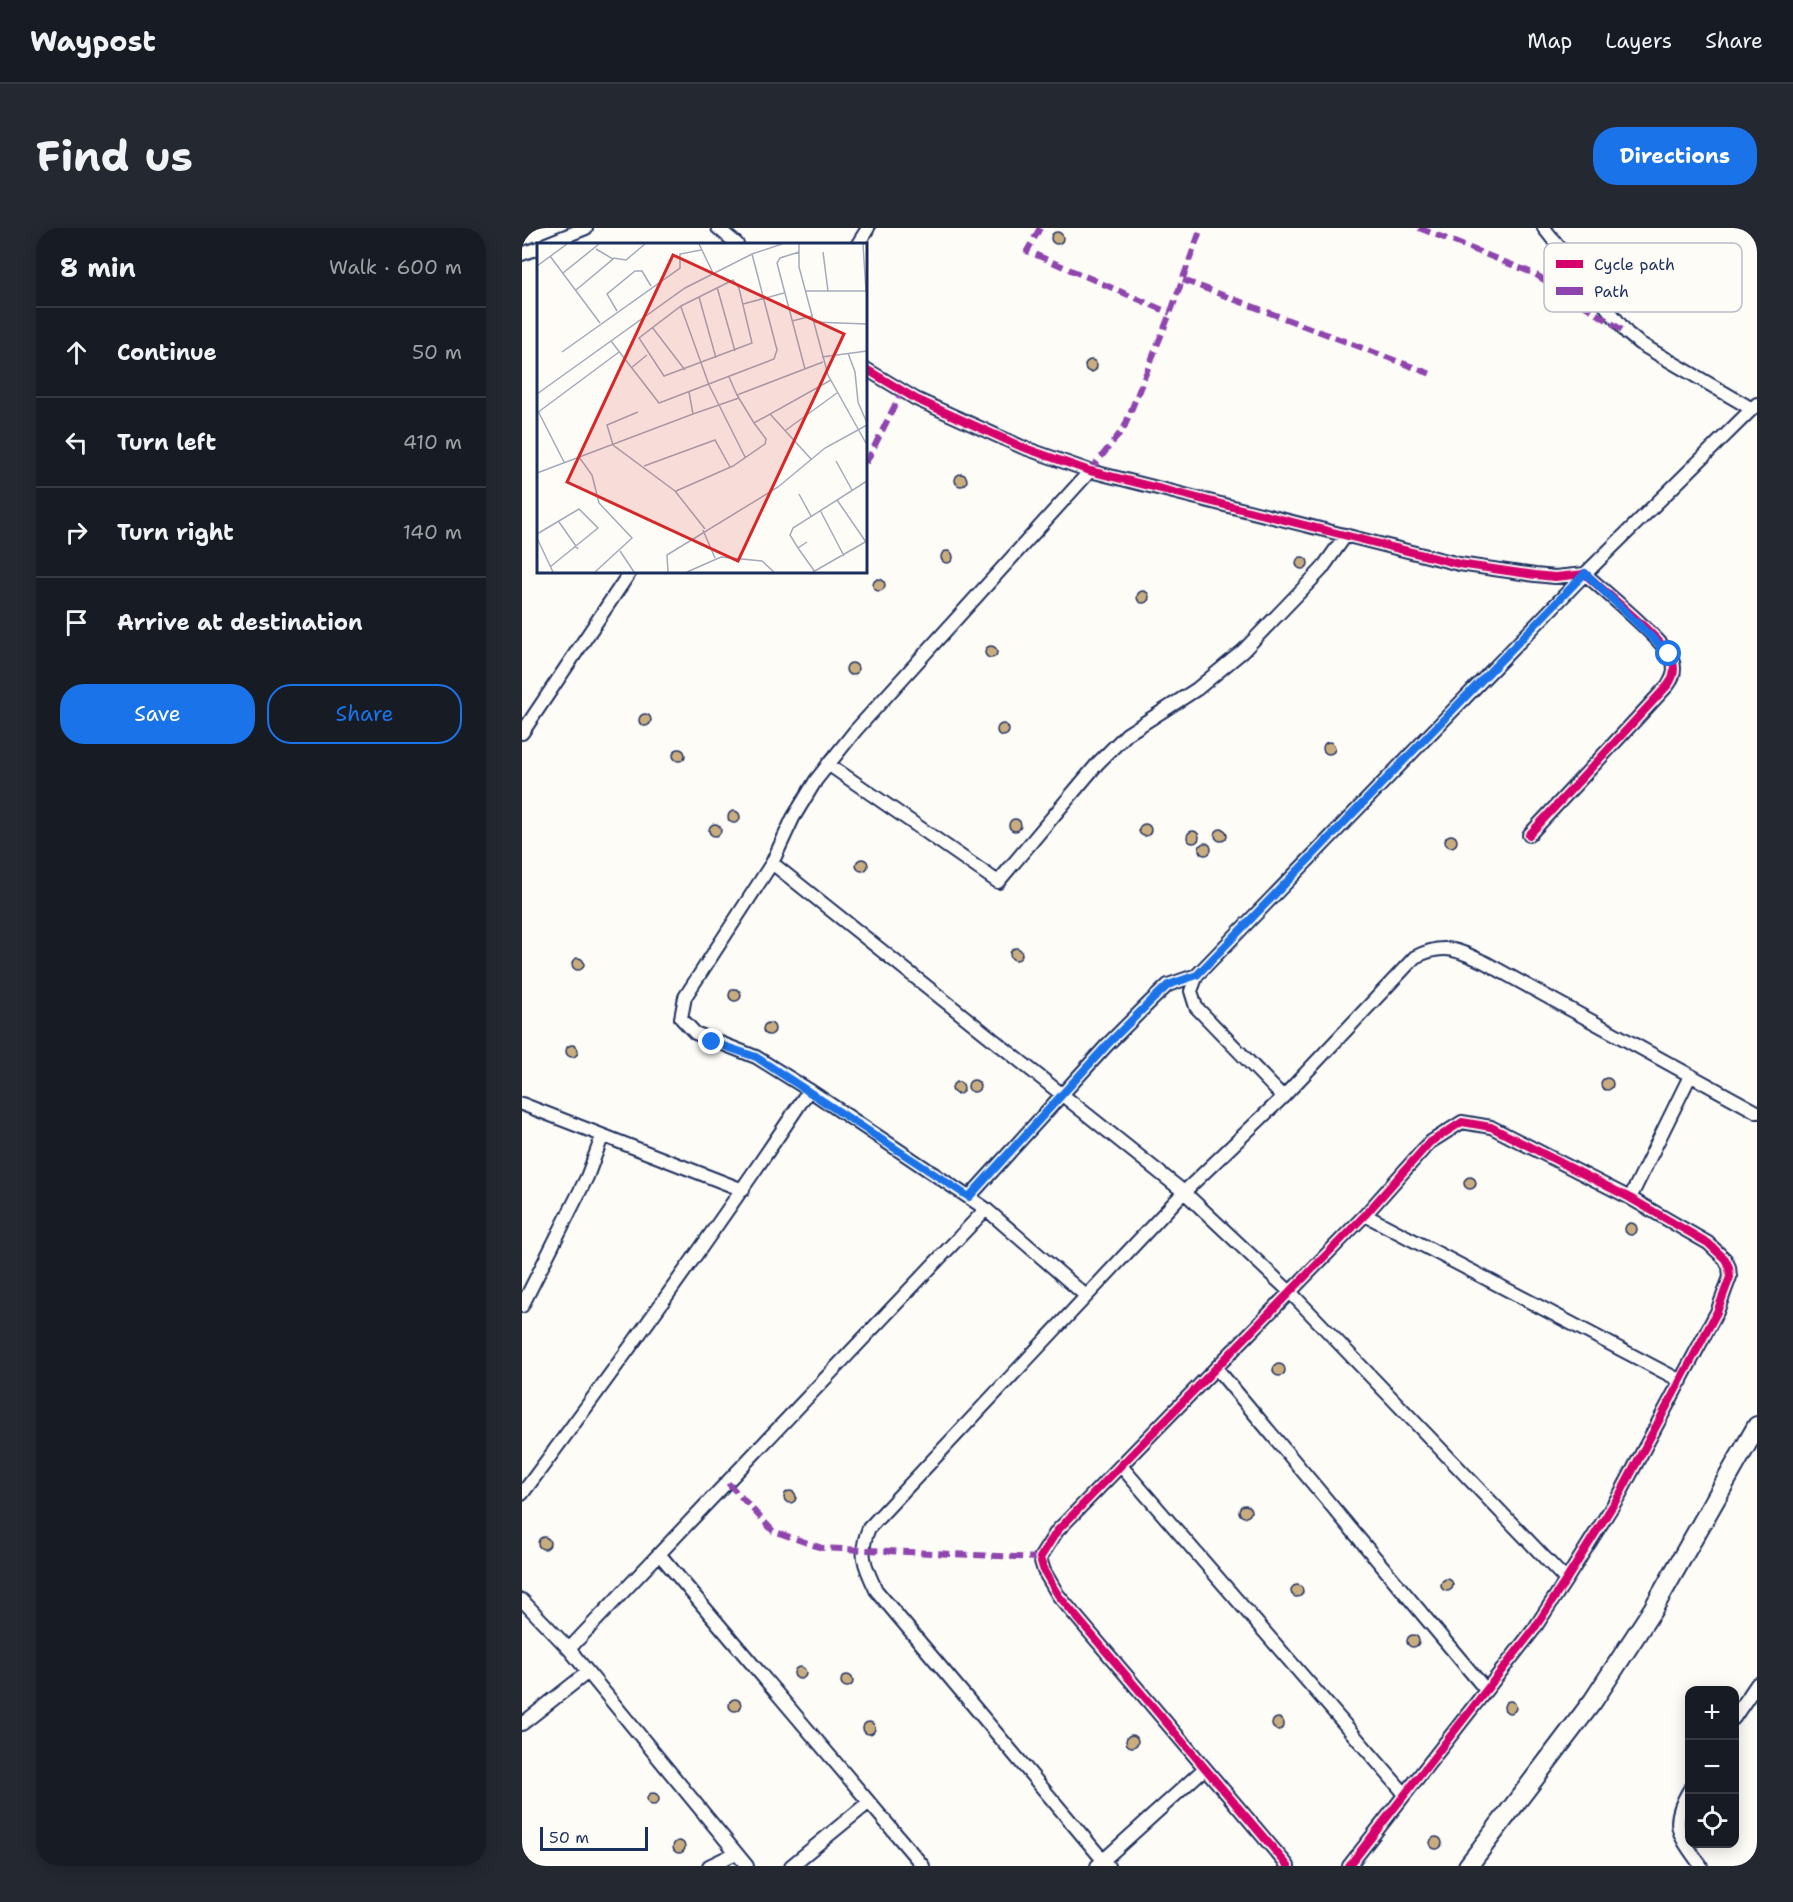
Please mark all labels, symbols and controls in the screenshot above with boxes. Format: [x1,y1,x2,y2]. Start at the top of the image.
text: Waypost [30,22,156,60]
text: Map [1527,27,1572,55]
text: Layers [1605,27,1672,55]
text: Share [1705,27,1763,55]
button: Directions [1593,127,1757,185]
text: Find us [36,128,193,184]
inset map [537,243,867,573]
legend [1544,243,1742,312]
text: 8 min [60,250,136,285]
text: Walk · 600 m [329,254,462,280]
text: Cycle path [1594,254,1675,275]
text: Path [1594,281,1629,302]
icon: ahead [60,336,93,369]
text: Continue [117,338,217,367]
text: 50 m [412,339,462,365]
icon: left [60,426,93,459]
text: Turn left [117,428,216,457]
text: 410 m [403,429,462,455]
icon: right [60,516,93,549]
text: Turn right [117,518,234,547]
text: 140 m [403,519,462,545]
icon: arrive [60,606,93,639]
text: Arrive at destination [117,608,363,637]
route start [1655,640,1681,666]
button: Save [60,684,255,744]
button: Share [267,684,462,744]
route end [698,1028,724,1054]
map controls [1685,1686,1739,1848]
button: + [1685,1686,1739,1740]
button: − [1685,1740,1739,1794]
button: locate [1685,1794,1739,1848]
scale bar [540,1824,648,1852]
text: 50 m [549,1827,589,1848]

